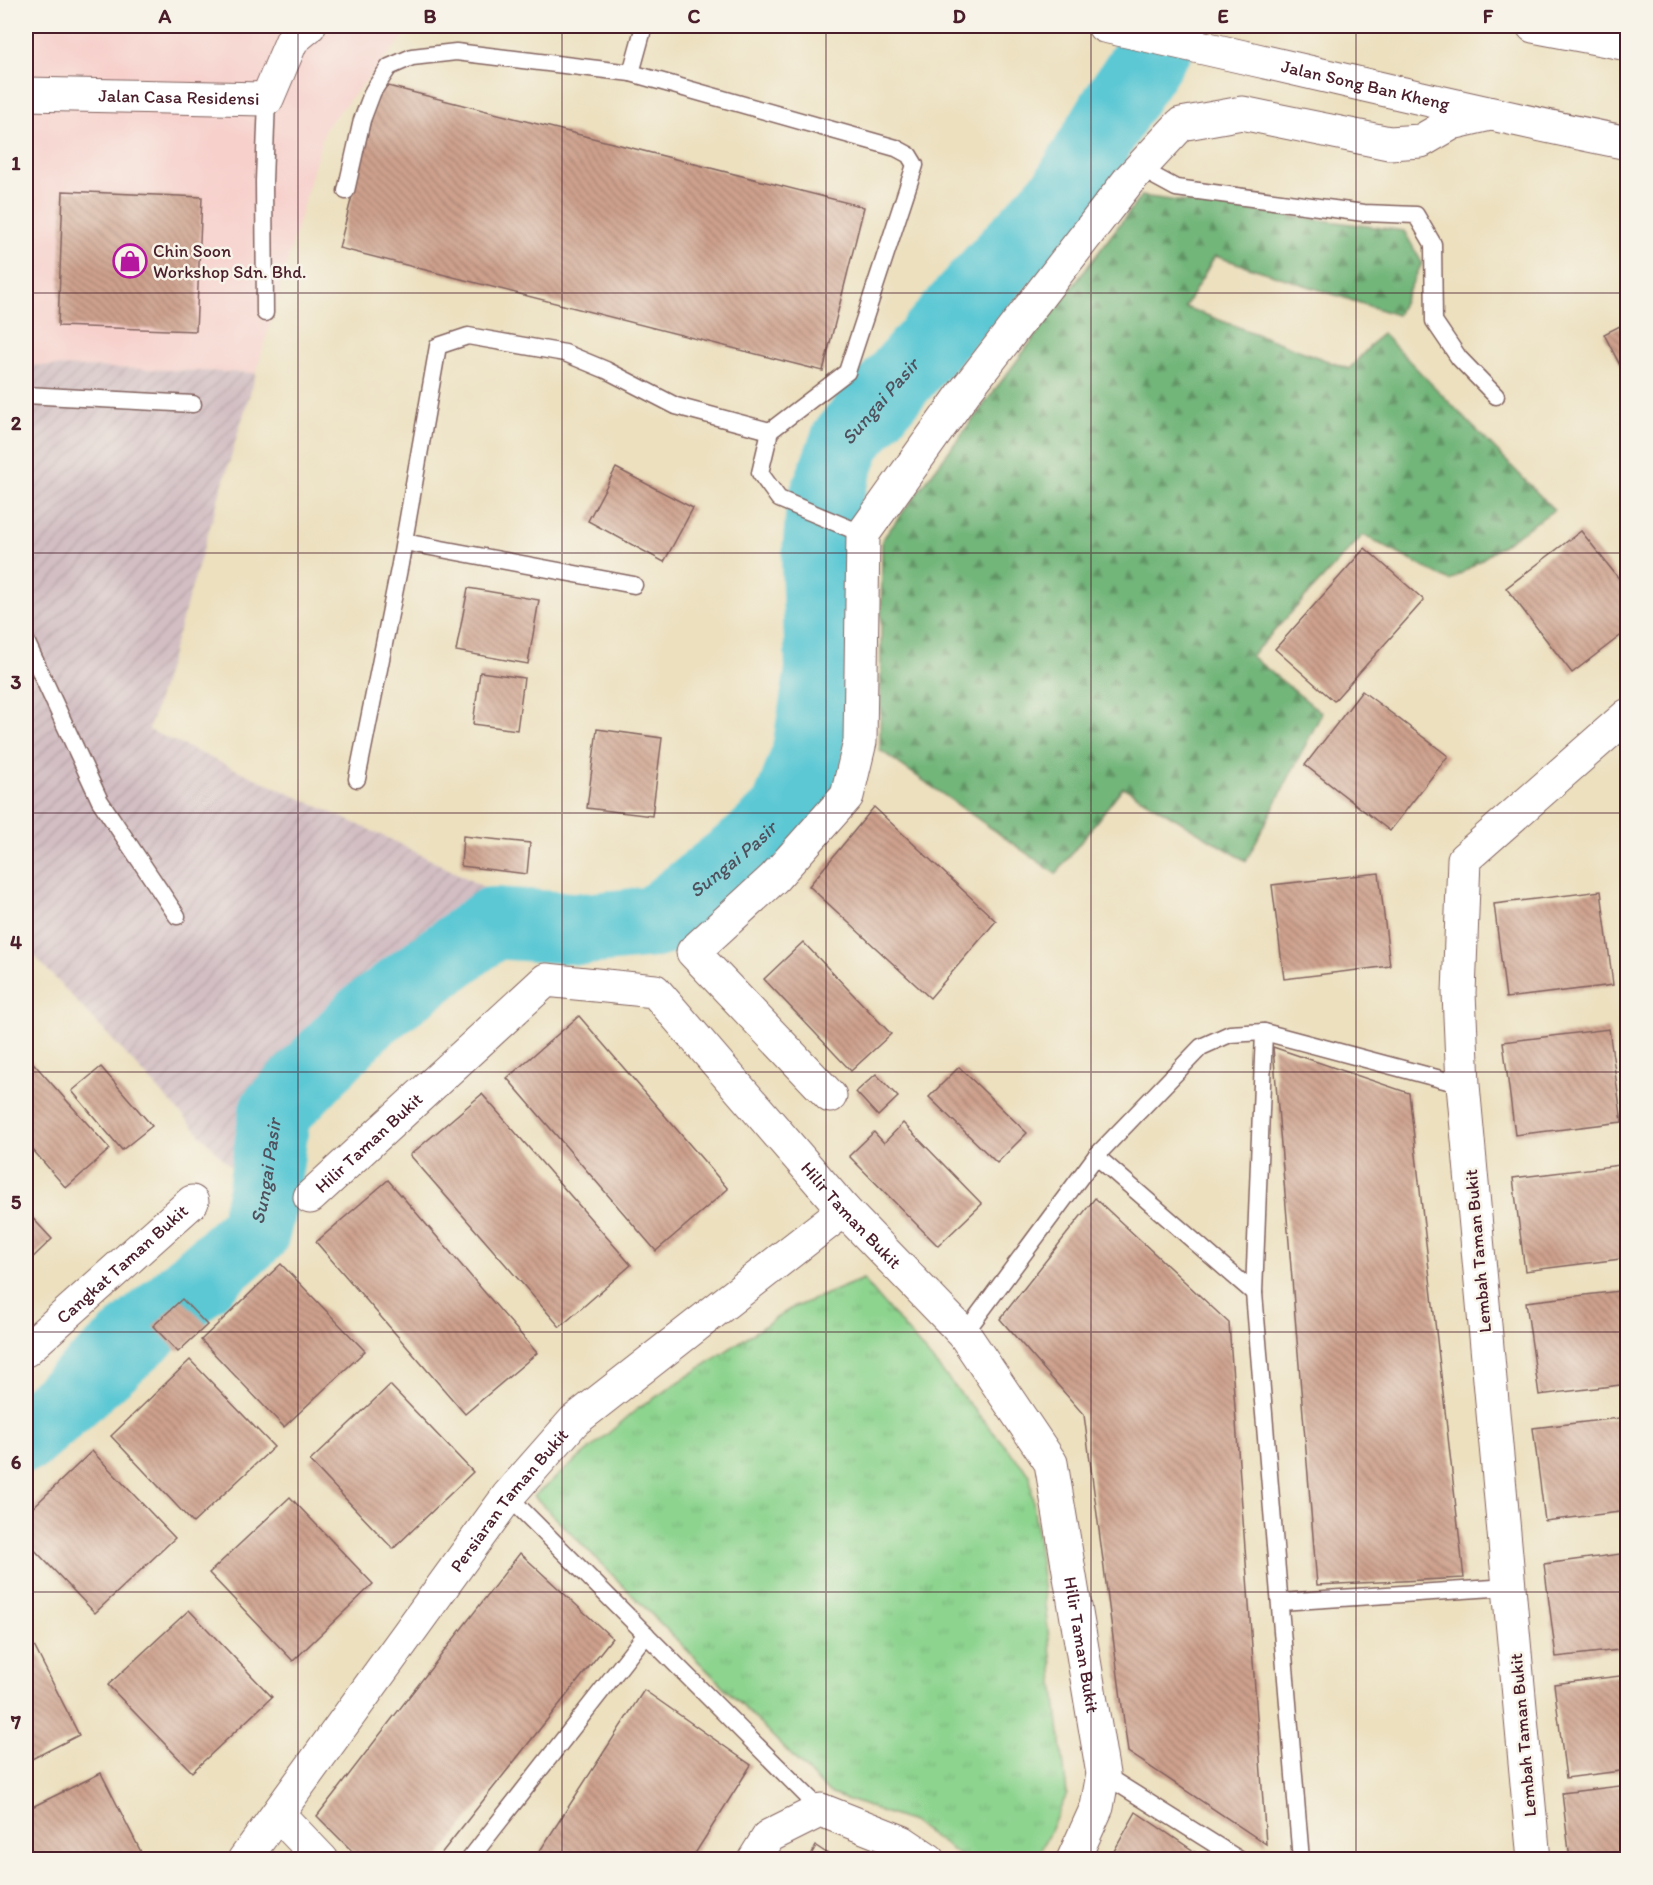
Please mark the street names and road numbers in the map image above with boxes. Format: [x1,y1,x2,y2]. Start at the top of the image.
street label: Jalan Song Ban Kheng [1279,55,1452,115]
street label: Jalan Casa Residensi [98,85,260,110]
street label: Hilir Taman Bukit [311,1088,427,1198]
street label: Hilir Taman Bukit [796,1157,906,1274]
street label: Lembah Taman Bukit [1460,1168,1496,1334]
street label: Cangkat Taman Bukit [52,1200,193,1329]
street label: Persiaran Taman Bukit [445,1424,573,1576]
street label: Hilir Taman Bukit [1059,1575,1104,1715]
street label: Lembah Taman Bukit [1505,1652,1541,1818]

